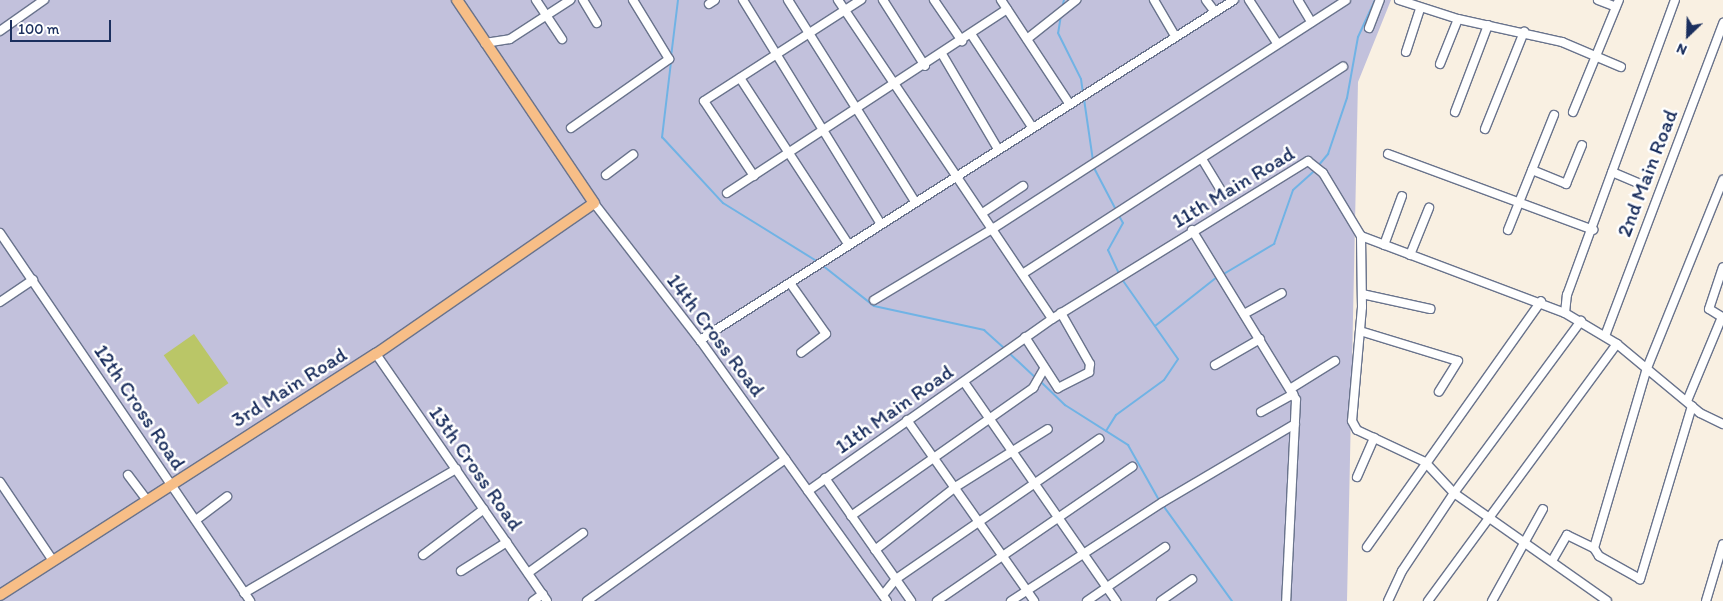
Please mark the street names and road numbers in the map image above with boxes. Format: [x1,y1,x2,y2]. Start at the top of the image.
street label: 2nd Main Road [1611,106,1683,240]
street label: 11th Main Road [1168,141,1298,233]
street label: 14th Cross Road [662,269,770,401]
street label: 12th Cross Road [89,340,191,474]
street label: 3rd Main Road [227,342,351,432]
street label: 11th Main Road [830,359,958,459]
street label: 13th Cross Road [424,401,528,535]

